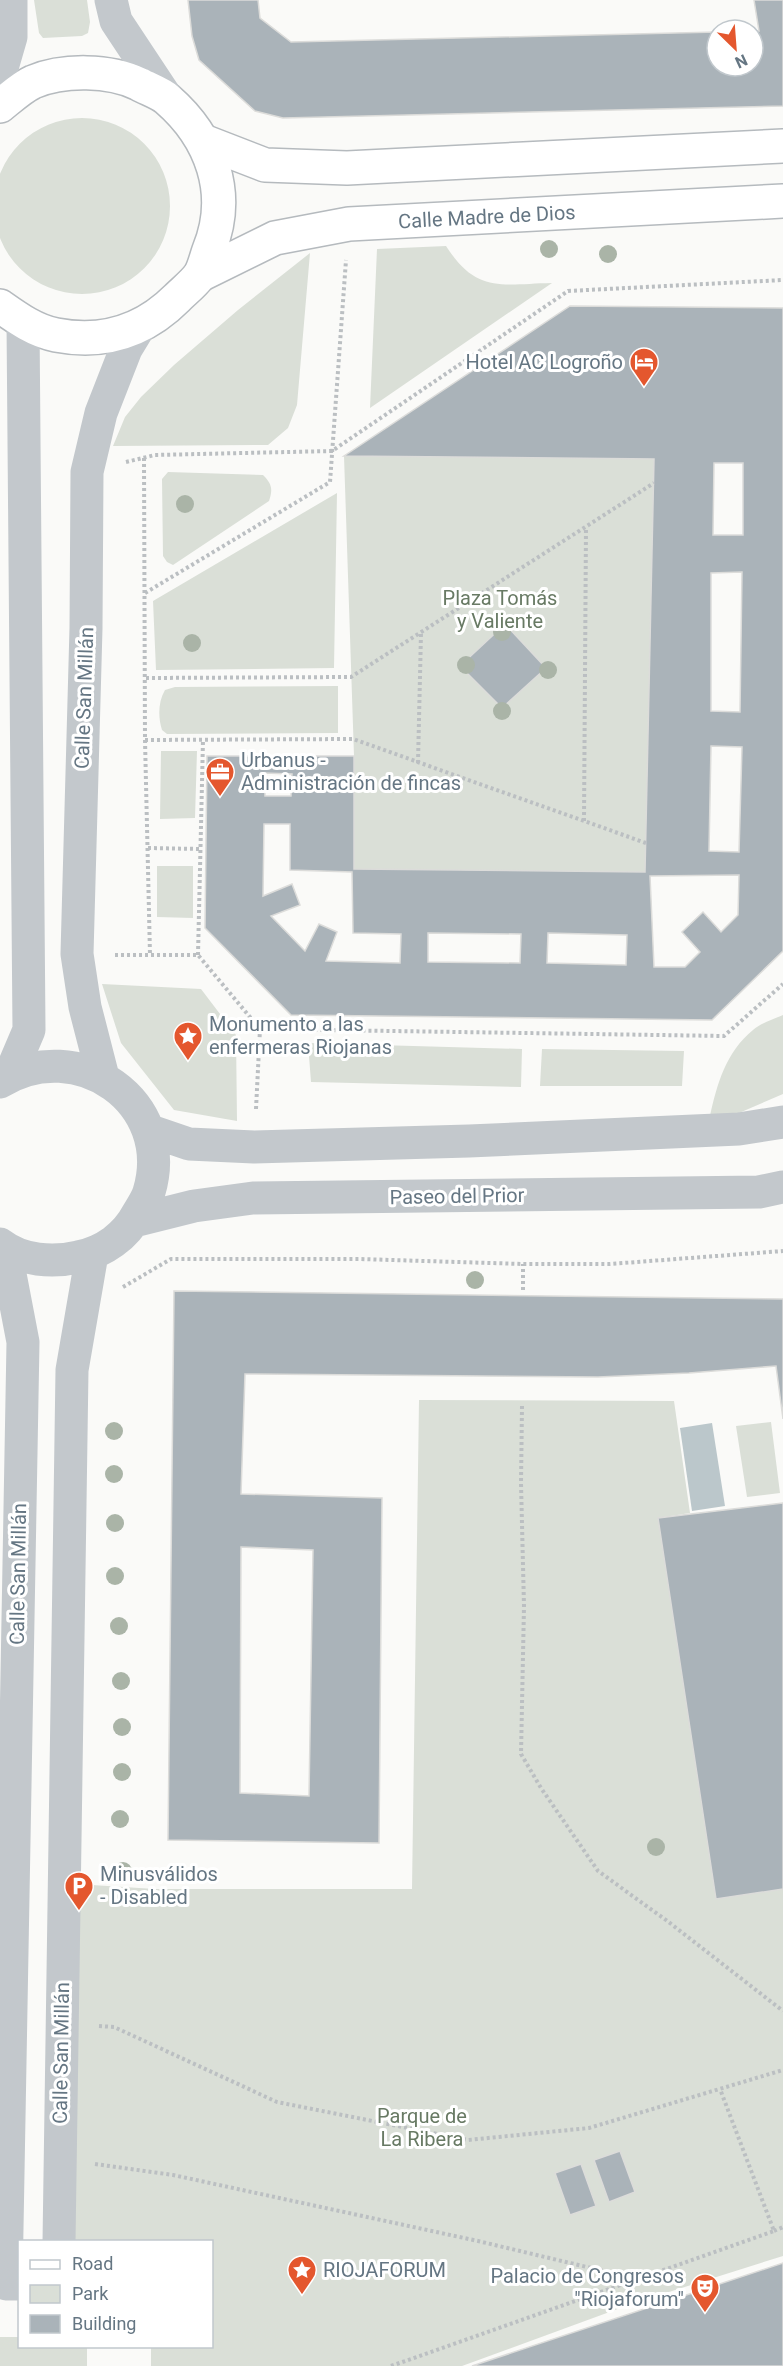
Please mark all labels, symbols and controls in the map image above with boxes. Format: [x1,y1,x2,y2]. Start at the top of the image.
north arrow [705,18,765,78]
text: N [732,50,750,72]
street label: Calle Madre de Dios [398,200,576,233]
hotel icon: Hotel AC Logroño [628,346,660,388]
place label: Hotel AC Logroño [466,350,623,374]
park label: Plaza Tomás y Valiente [443,586,557,633]
street label: Calle San Millán [70,627,98,769]
place label: Urbanus - Administración de fincas [241,748,461,795]
office icon: Urbanus - Administración de fincas [204,756,236,798]
place label: Monumento a las enfermeras Riojanas [209,1012,392,1059]
place icon: Monumento a las enfermeras Riojanas [172,1020,204,1062]
street label: Paseo del Prior [389,1183,525,1209]
street label: Calle San Millán [5,1503,31,1645]
place label: Minusválidos - Disabled [100,1862,218,1909]
parking icon: Minusválidos - Disabled [63,1870,95,1912]
street label: Calle San Millán [48,1982,74,2124]
park label: Parque de La Ribera [377,2104,467,2151]
legend [18,2240,213,2348]
text: Road [72,2253,113,2274]
place icon: RIOJAFORUM [286,2254,318,2296]
place label: RIOJAFORUM [323,2258,446,2282]
place label: Palacio de Congresos "Riojaforum" [490,2264,684,2311]
theatre icon: Palacio de Congresos "Riojaforum" [689,2272,721,2314]
text: Park [72,2283,109,2304]
text: Building [72,2313,136,2334]

